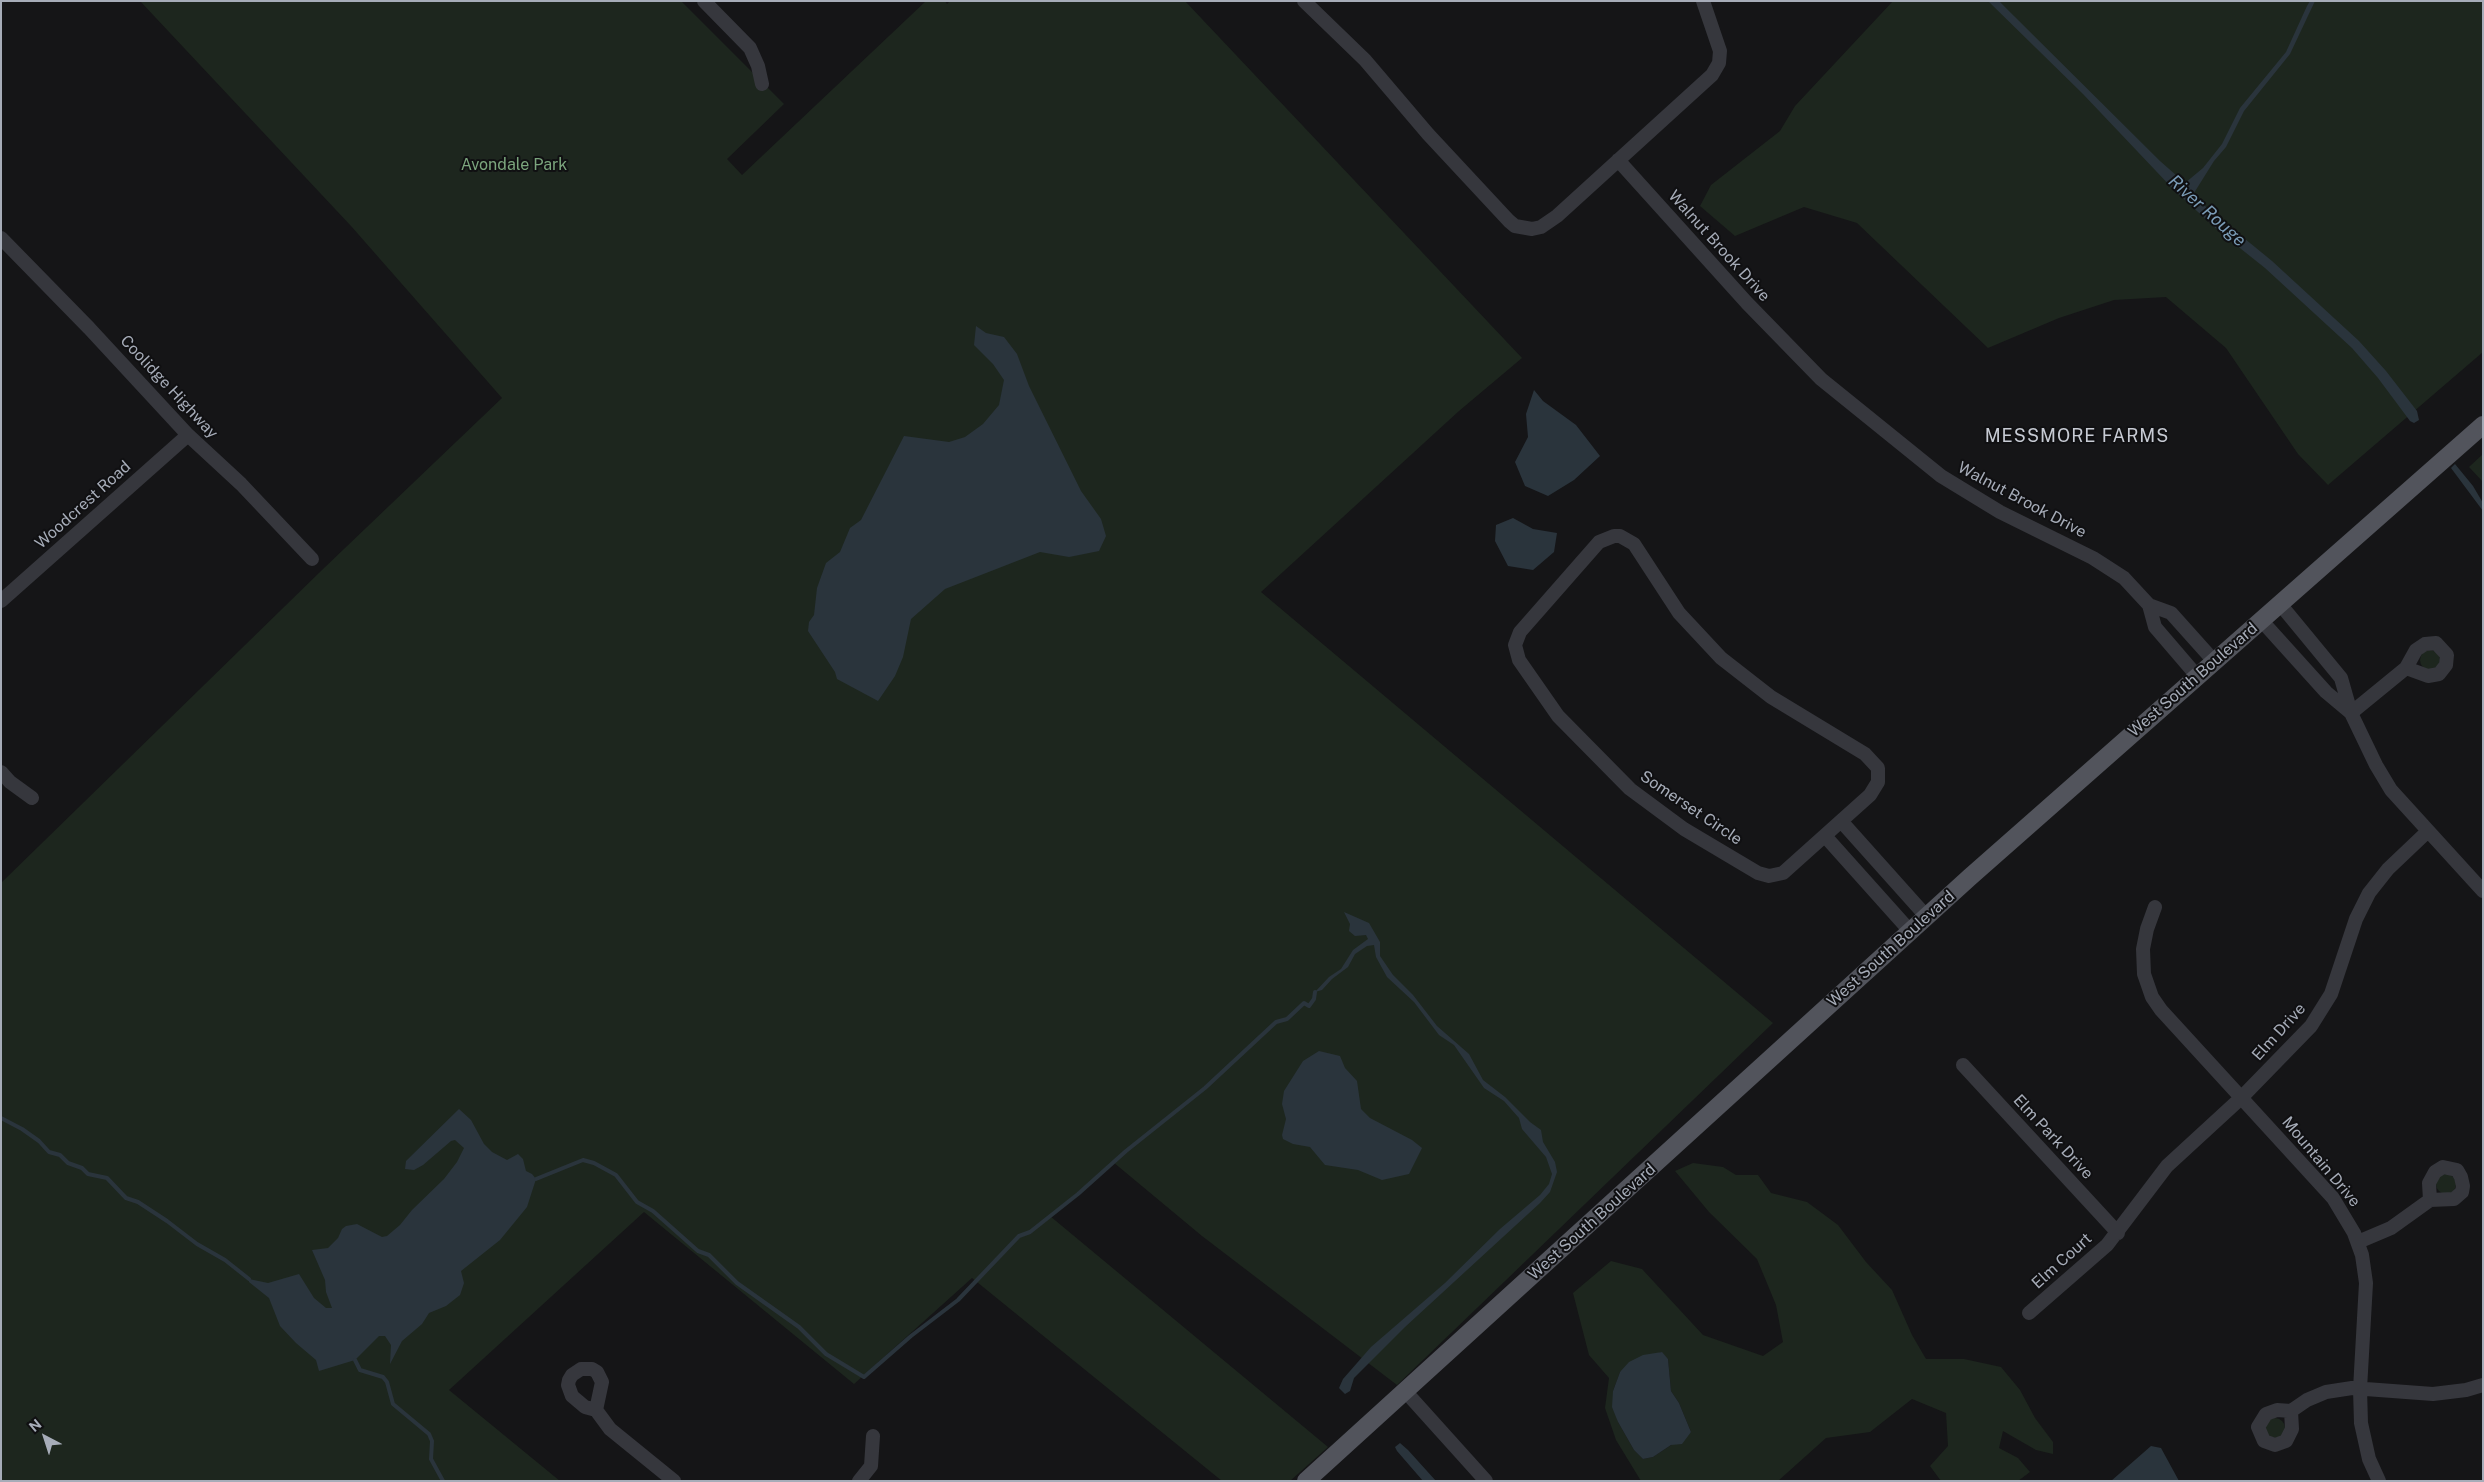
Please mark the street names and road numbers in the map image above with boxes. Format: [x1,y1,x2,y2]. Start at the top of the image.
street label: Walnut Brook Drive [1664,186,1774,306]
street label: Coolidge Highway [116,331,222,443]
street label: Woodcrest Road [31,457,135,553]
street label: Walnut Brook Drive [1954,458,2090,542]
street label: West South Boulevard [2124,619,2262,741]
street label: Somerset Circle [1636,767,1746,849]
street label: West South Boulevard [1823,887,1959,1011]
street label: Elm Drive [2248,999,2310,1065]
street label: Elm Park Drive [2009,1091,2097,1183]
street label: Mountain Drive [2278,1113,2364,1211]
street label: West South Boulevard [1524,1160,1660,1284]
street label: Elm Court [2028,1229,2096,1293]

